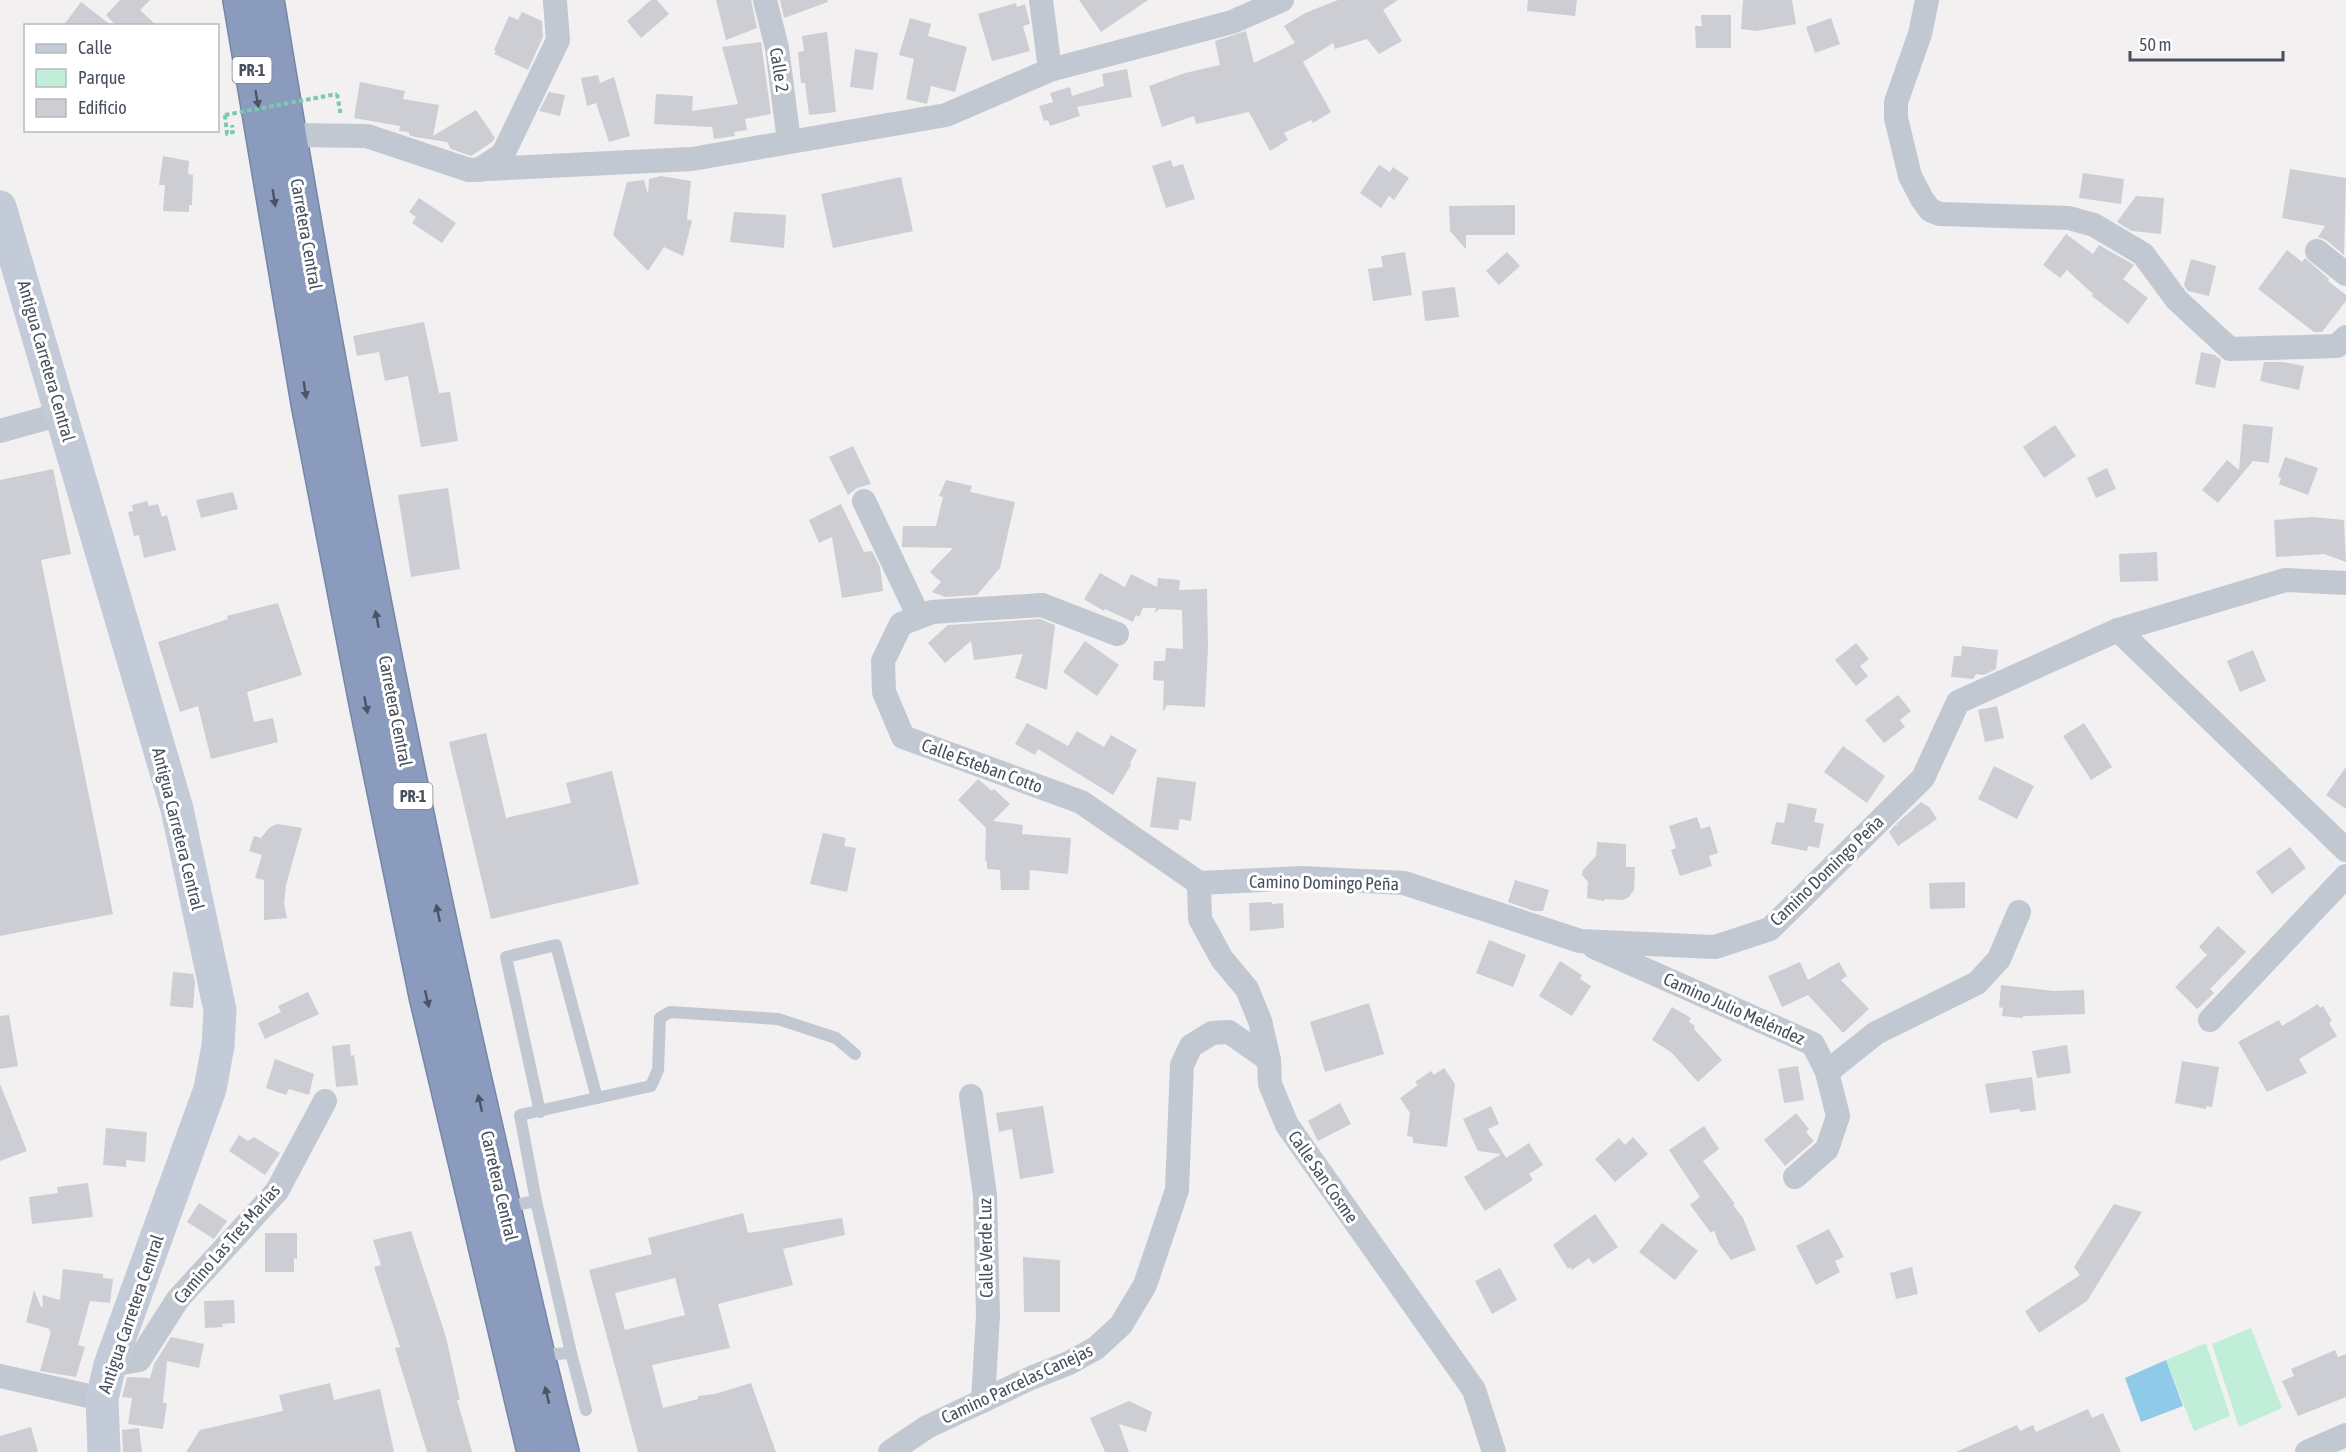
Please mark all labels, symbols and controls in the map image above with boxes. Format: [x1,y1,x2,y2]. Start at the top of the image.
legend [24,24,219,132]
scale bar [2130,24,2283,62]
text: 50 m [2139,34,2171,55]
text: Calle [78,37,112,58]
street label: Calle 2 [766,46,793,94]
road number: PR-1 [232,57,272,83]
text: Parque [78,67,126,88]
one-way arrow [253,90,262,109]
text: Edificio [78,97,127,118]
street label: Carretera Central [286,177,327,291]
one-way arrow [269,188,278,207]
street label: Antigua Carretera Central [13,278,80,444]
one-way arrow [301,381,310,400]
one-way arrow [372,609,381,628]
street label: Carretera Central [374,654,417,768]
one-way arrow [362,696,371,715]
street label: Calle Esteban Cotto [919,734,1045,797]
street label: Antigua Carretera Central [148,745,209,912]
road number: PR-1 [394,783,432,809]
street label: Camino Domingo Peña [1765,811,1888,930]
street label: Camino Domingo Peña [1249,871,1399,894]
one-way arrow [432,903,442,922]
street label: Camino Julio Meléndez [1660,968,1809,1049]
one-way arrow [422,990,432,1008]
one-way arrow [475,1093,484,1112]
street label: Calle San Cosme [1284,1127,1363,1227]
street label: Carretera Central [477,1129,522,1243]
street label: Camino Las Tres Marías [169,1180,284,1308]
street label: Calle Verde Luz [974,1198,997,1298]
street label: Antigua Carretera Central [93,1231,168,1396]
street label: Camino Parcelas Canejas [938,1339,1096,1428]
one-way arrow [542,1386,552,1405]

